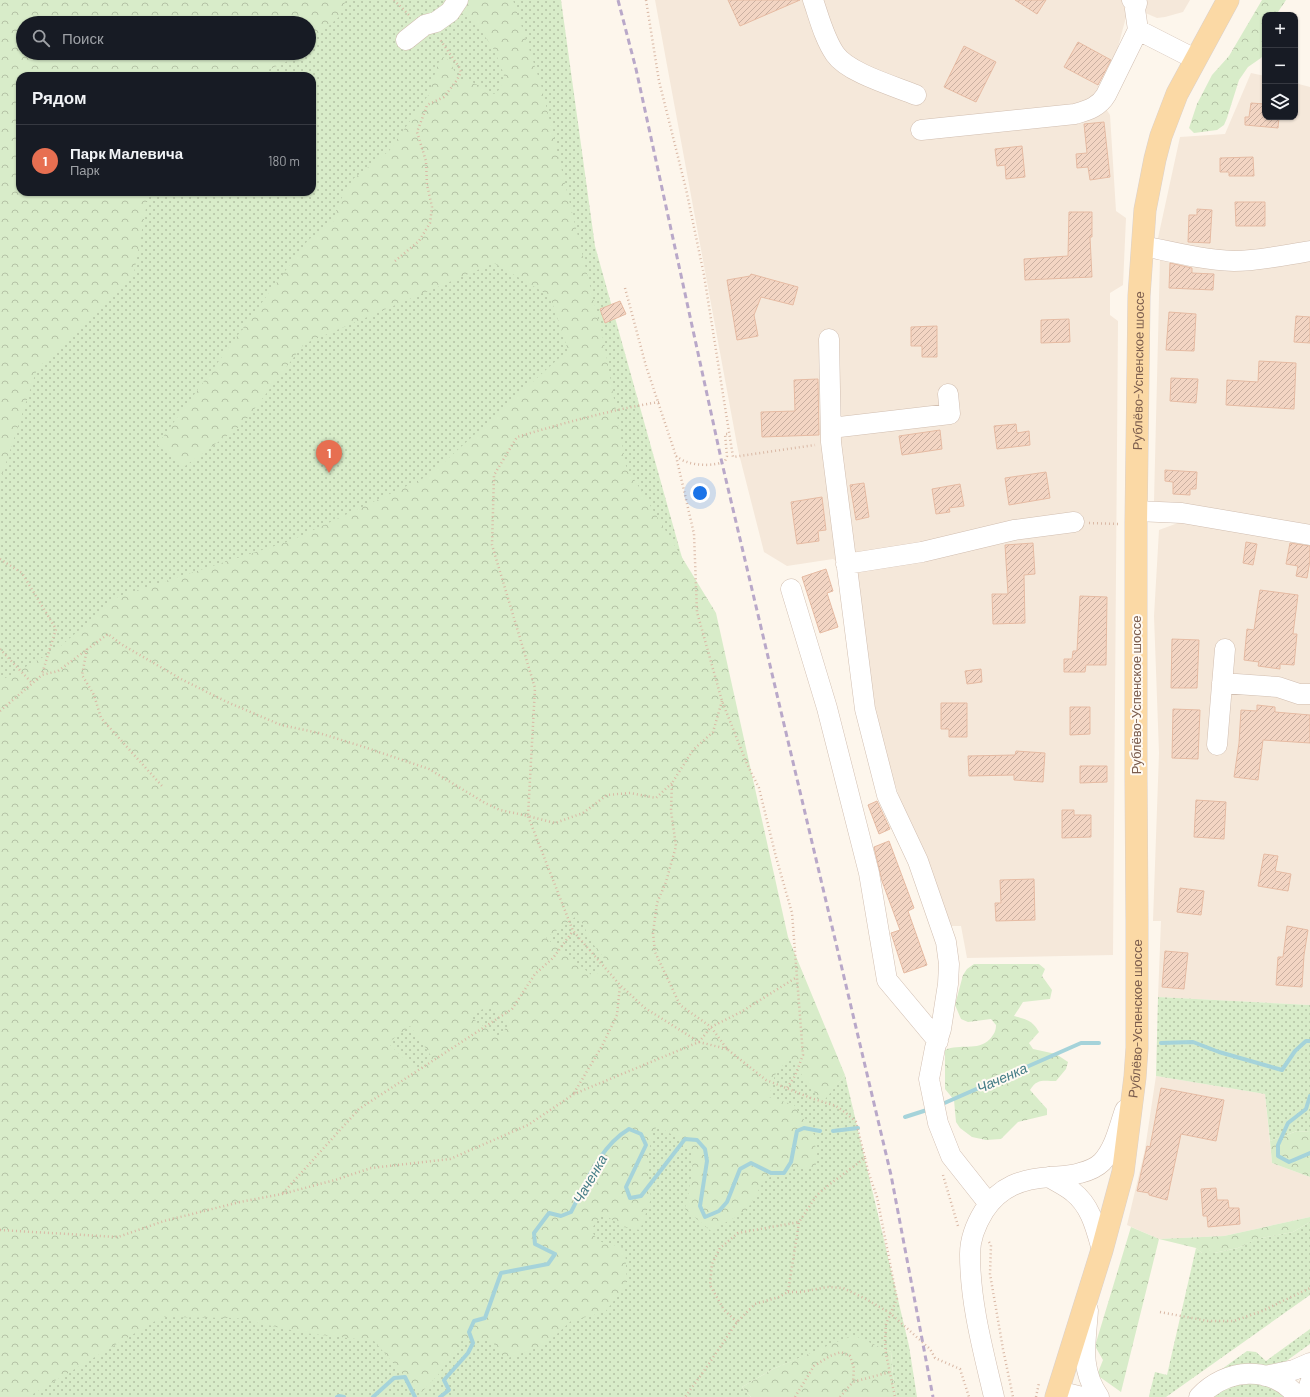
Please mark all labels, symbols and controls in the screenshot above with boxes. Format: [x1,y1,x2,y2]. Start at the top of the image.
map controls [1262,12,1298,120]
button: + [1262,12,1298,48]
search box [16,16,316,60]
icon: search [30,27,52,49]
text: Поиск [62,29,104,47]
button: − [1262,48,1298,84]
button: layers [1262,84,1298,120]
text: Рядом [32,87,87,107]
text: Парк Малевича [70,144,183,162]
text: 1 [43,153,47,169]
text: 180 m [268,153,300,169]
text: Парк [70,162,100,178]
street label: Рублёво-Успенское шоссе [1129,291,1147,450]
pin: 1 [316,440,342,473]
your location [690,483,710,503]
street label: Рублёво-Успенское шоссе [1128,616,1144,774]
street label: Рублёво-Успенское шоссе [1124,939,1145,1099]
water label: Чаченка [974,1059,1030,1096]
water label: Чаченка [569,1151,610,1206]

